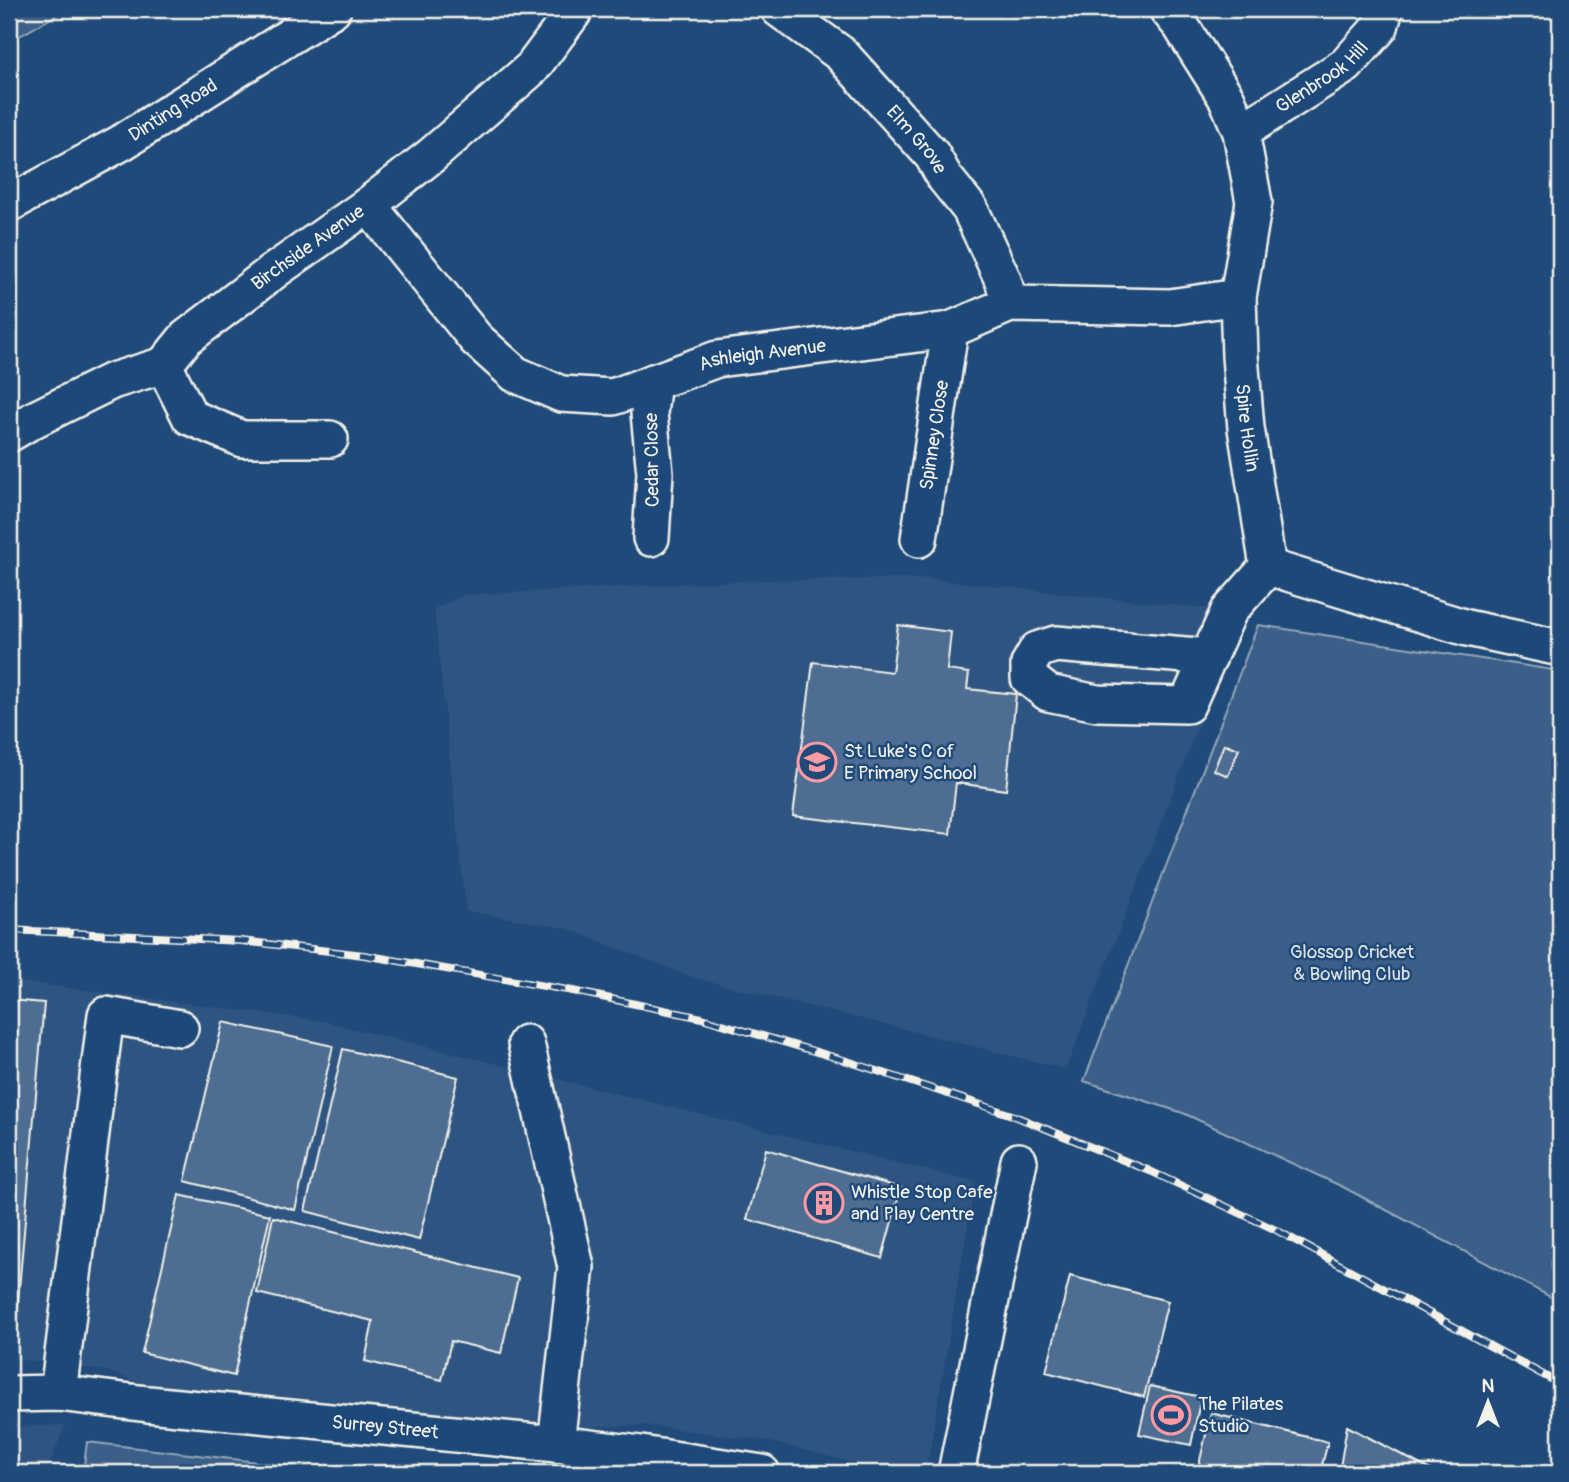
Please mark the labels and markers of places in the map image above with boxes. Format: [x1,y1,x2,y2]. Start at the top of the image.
place label: St Luke's C of E Primary School [844,739,977,785]
school or university icon: St Luke's C of E Primary School [796,741,838,783]
place label: Whistle Stop Cafe and Play Centre [851,1180,993,1226]
building icon: Whistle Stop Cafe and Play Centre [803,1182,845,1224]
place label: The Pilates Studio [1198,1392,1284,1438]
sports icon: The Pilates Studio [1150,1394,1192,1436]

